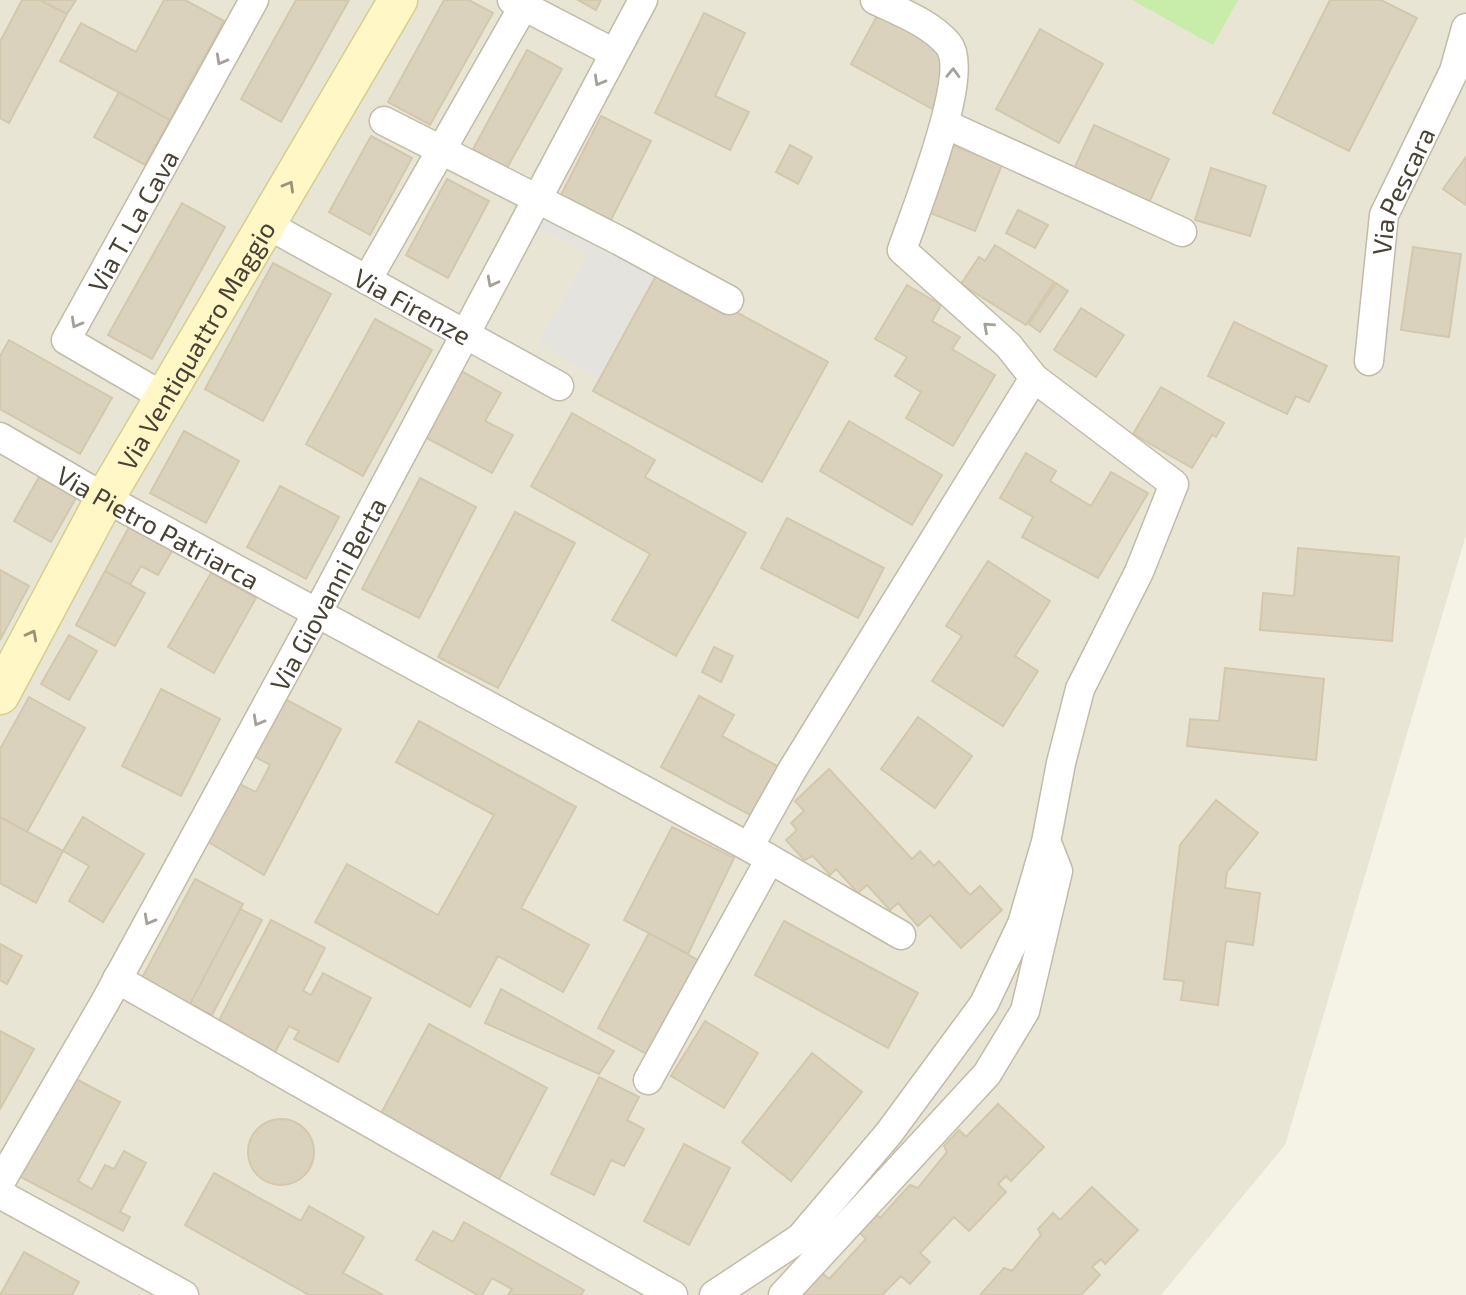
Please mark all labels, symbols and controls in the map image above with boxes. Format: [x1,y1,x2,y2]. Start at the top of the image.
one-way arrow [216,53,229,65]
one-way arrow [946,67,961,78]
one-way arrow [593,74,607,87]
street label: Via Pescara [1364,121,1440,256]
street label: Via T. La Cava [80,144,184,297]
one-way arrow [281,180,294,193]
street label: Via Ventiquattro Maggio [110,215,280,475]
street label: Via Firenze [349,260,477,350]
one-way arrow [487,275,500,287]
one-way arrow [71,316,84,329]
one-way arrow [983,323,996,335]
street label: Via Pietro Patriarca [52,458,265,594]
street label: Via Giovanni Berta [262,492,391,696]
one-way arrow [24,629,38,642]
one-way arrow [253,714,266,726]
one-way arrow [144,913,157,926]

